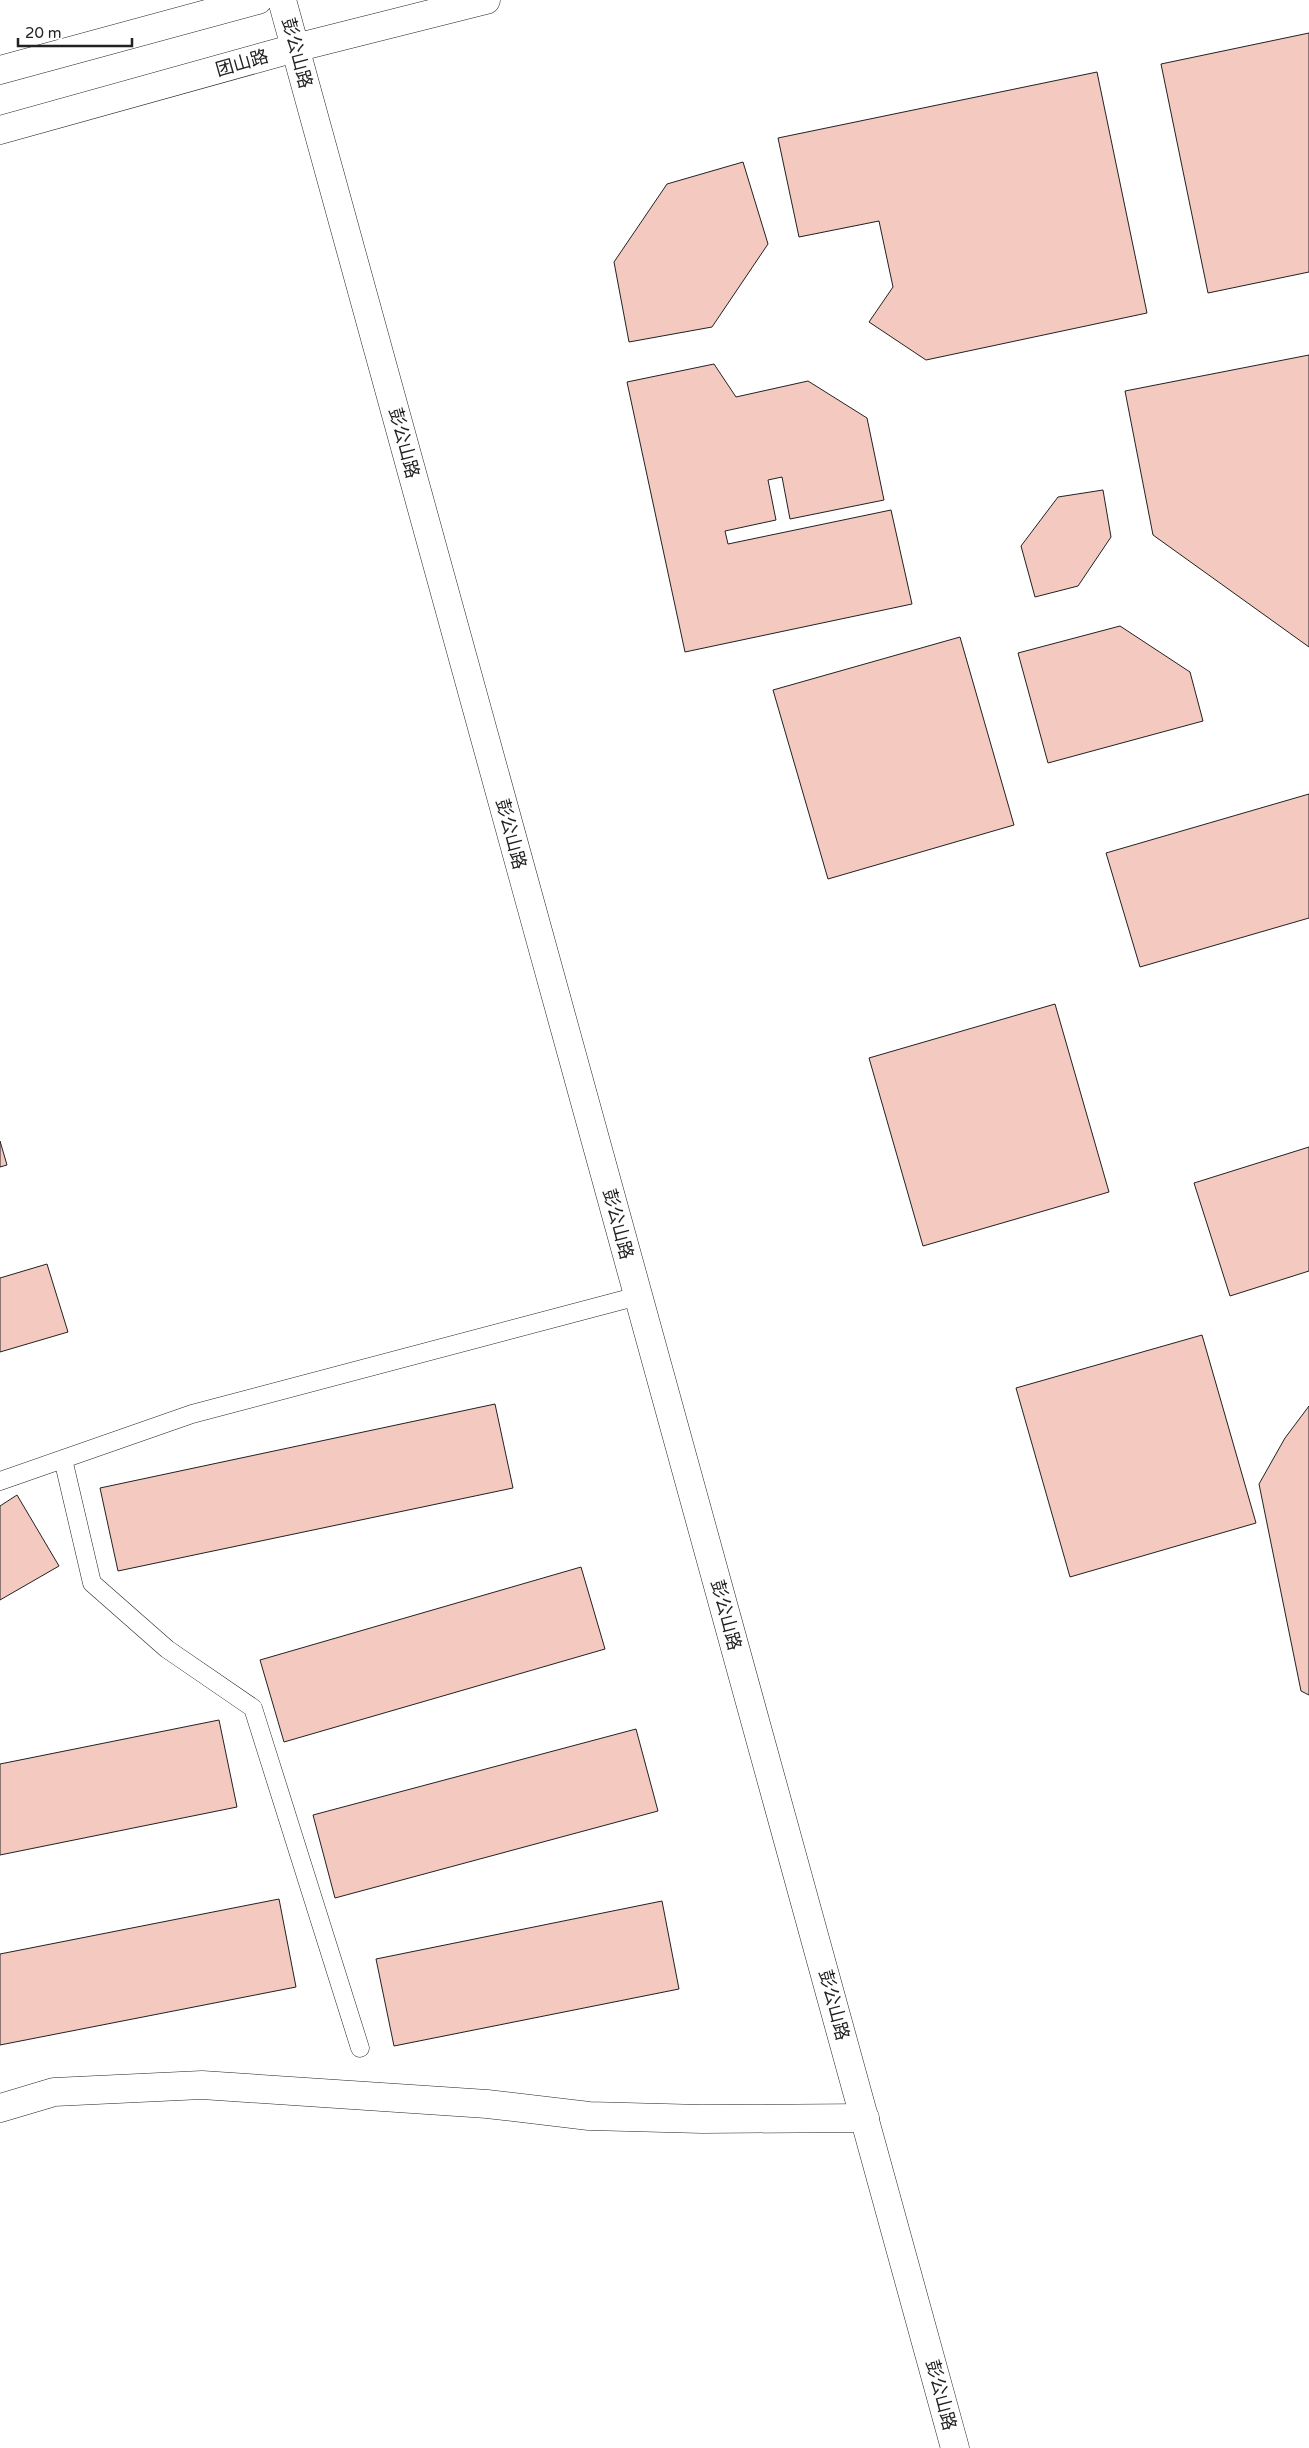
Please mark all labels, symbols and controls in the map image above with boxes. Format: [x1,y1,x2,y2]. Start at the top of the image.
scale bar [18,15,131,47]
street label: 彭公山路 [277,15,317,91]
text: 20 m [25,24,62,42]
street label: 团山路 [213,45,271,81]
street label: 彭公山路 [384,405,424,481]
street label: 彭公山路 [491,796,531,872]
street label: 彭公山路 [598,1186,638,1262]
street label: 彭公山路 [706,1577,746,1653]
street label: 彭公山路 [814,1967,854,2043]
street label: 彭公山路 [921,2357,961,2433]

